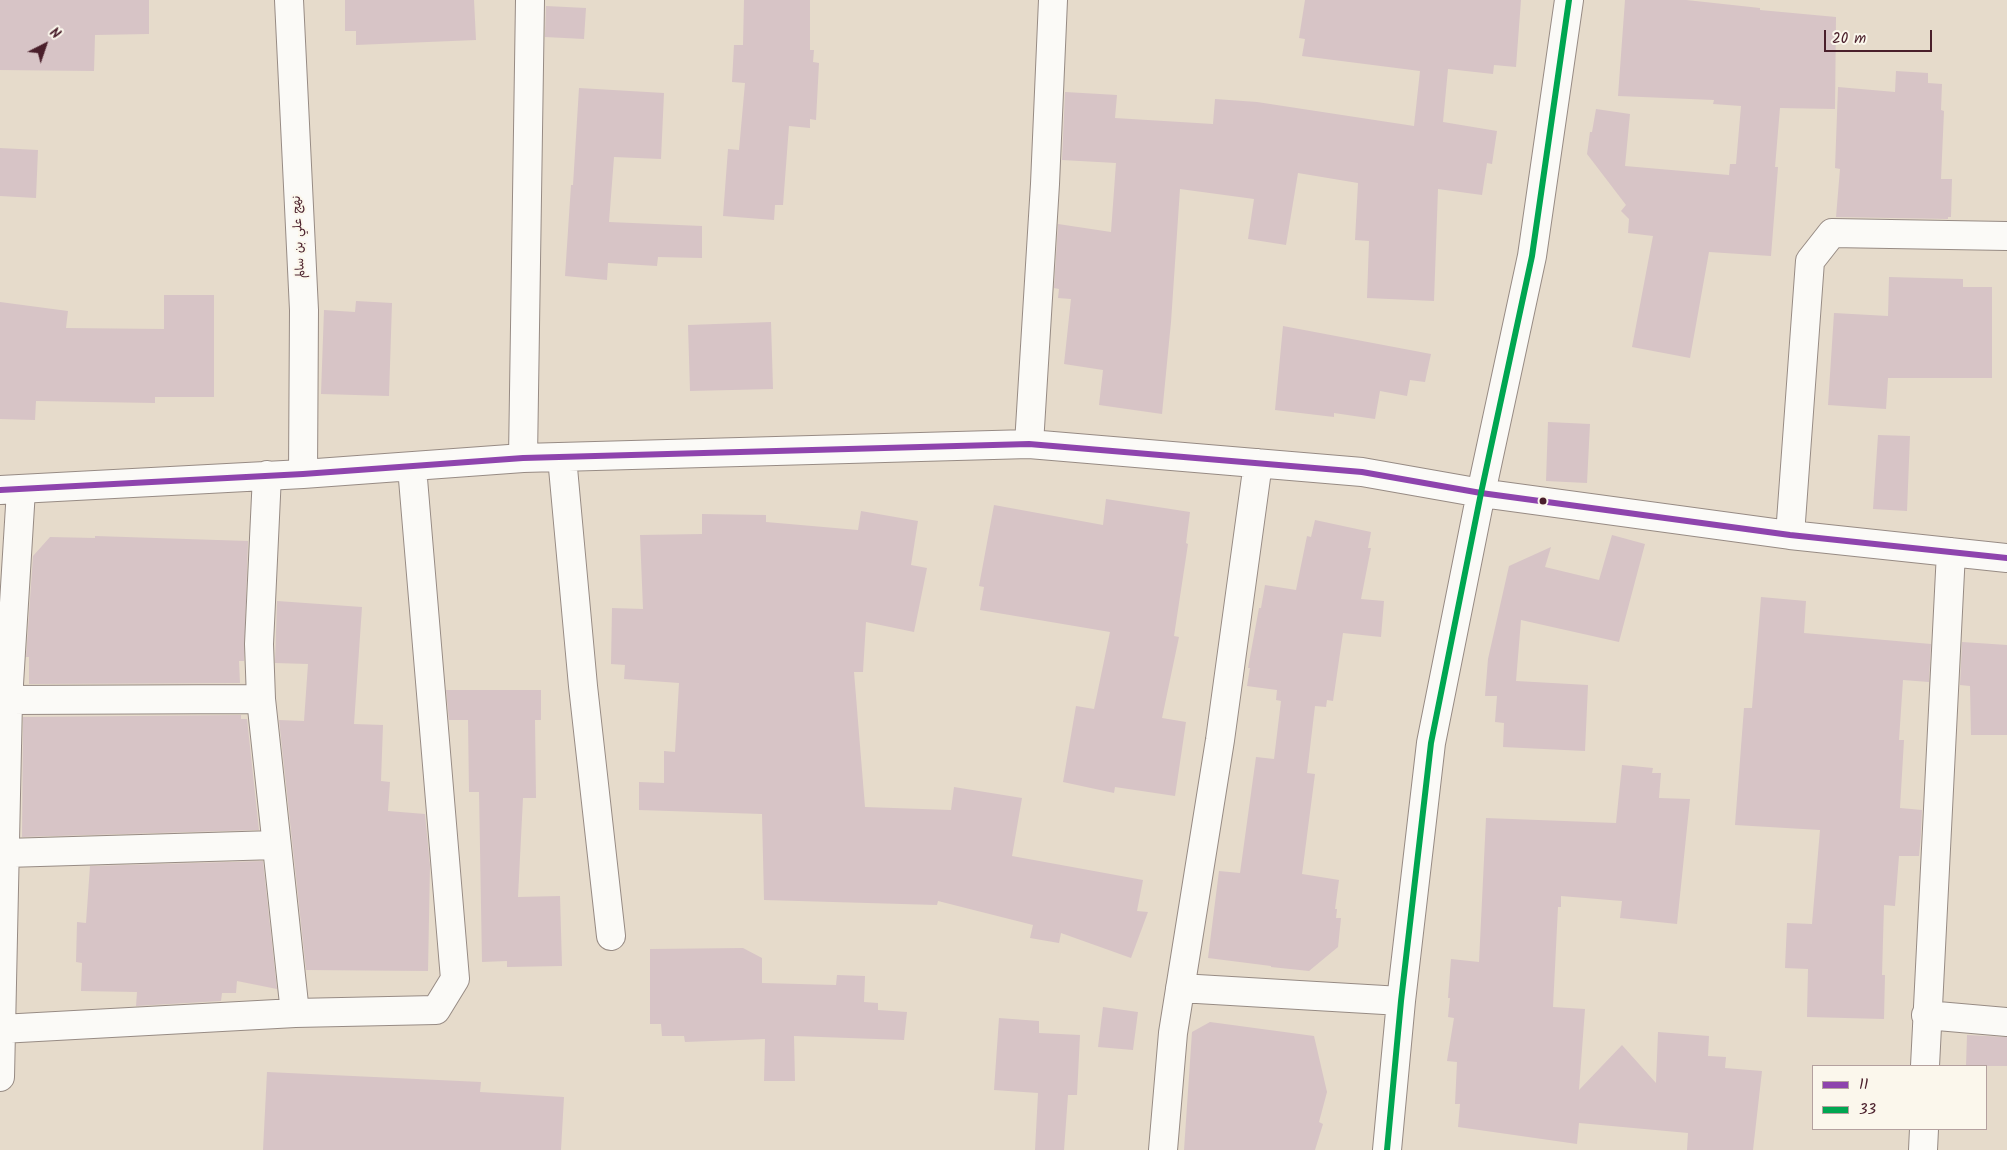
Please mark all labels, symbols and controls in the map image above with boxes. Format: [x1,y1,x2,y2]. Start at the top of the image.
north arrow [20,20,70,70]
scale bar [1827,20,1934,52]
text: N [44,22,65,45]
text: 20 m [1832,27,1866,51]
street label: نهج علي بن سالم [291,195,309,279]
unlabelled marker [1538,496,1548,506]
legend [1812,1065,1987,1130]
text: 11 [1859,1073,1868,1097]
text: 33 [1859,1098,1876,1122]

